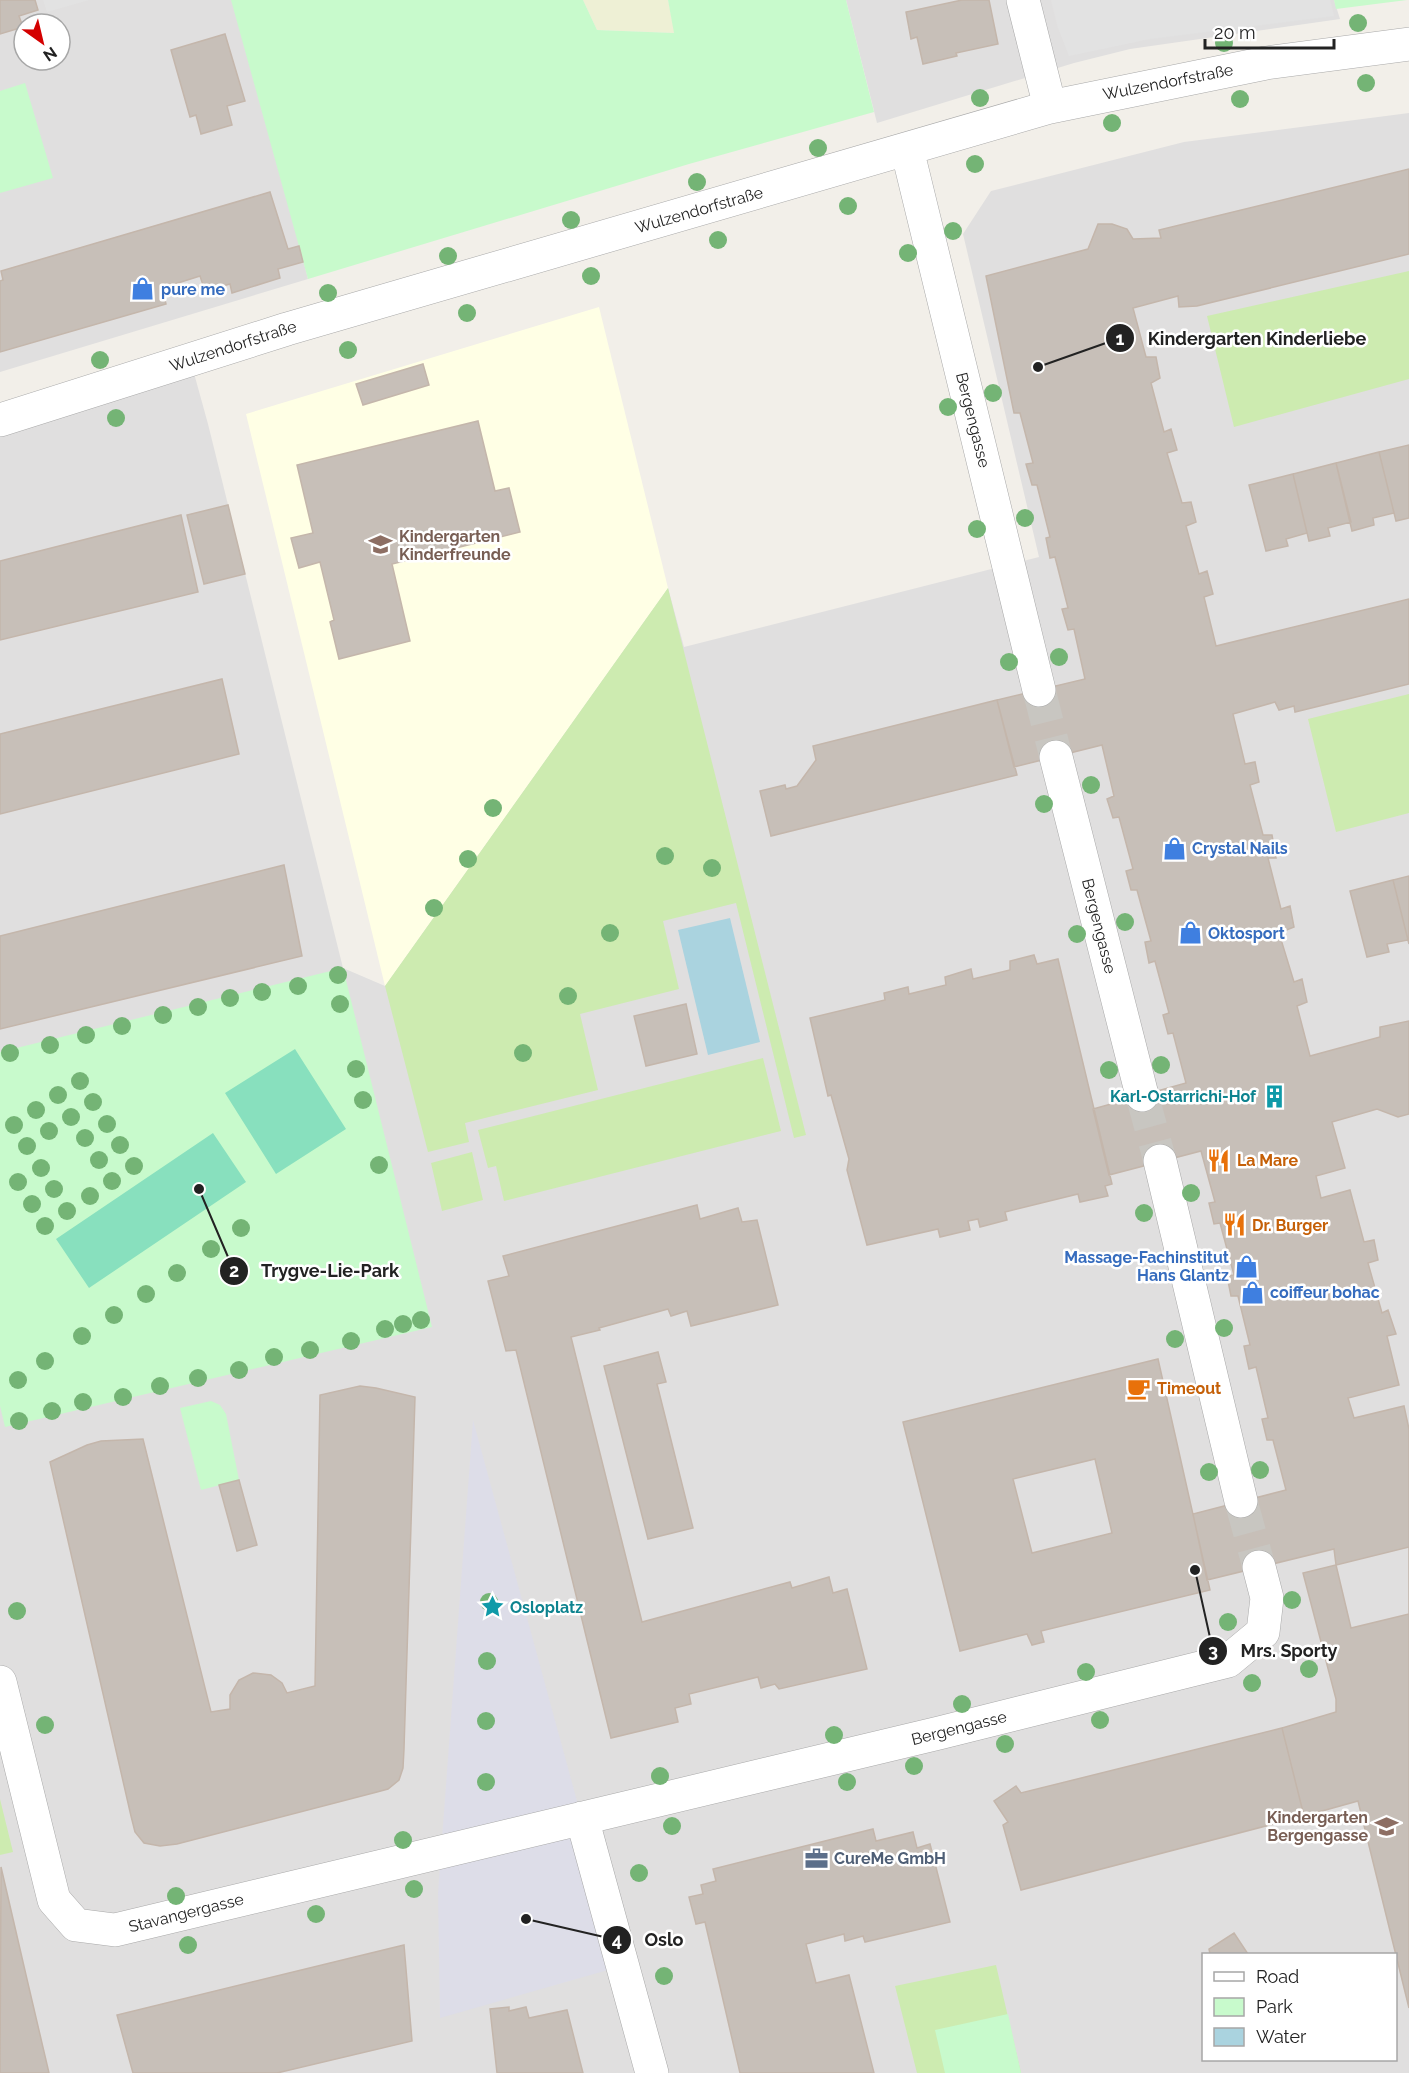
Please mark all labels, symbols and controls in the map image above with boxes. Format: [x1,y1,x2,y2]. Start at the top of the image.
north arrow [12,12,72,72]
scale bar [1205,12,1334,50]
text: 20 m [1214,22,1256,43]
text: N [40,43,60,65]
street label: Wulzendorfstraße [1101,60,1235,104]
street label: Wulzendorfstraße [633,183,765,237]
shop icon: pure me [130,276,156,302]
place label: pure me [161,280,225,299]
street label: Wulzendorfstraße [167,317,299,375]
callout: Kindergarten Kinderliebe [1105,320,1378,356]
text: 1 [1116,328,1125,349]
text: Kindergarten Kinderliebe [1148,328,1366,349]
street label: Bergengasse [952,370,994,470]
place label: Kindergarten Kinderfreunde [399,527,511,564]
school or university icon: Kindergarten Kinderfreunde [368,532,394,558]
shop icon: Crystal Nails [1161,835,1187,861]
place label: Crystal Nails [1192,839,1288,858]
street label: Bergengasse [1078,876,1120,976]
shop icon: Oktosport [1177,920,1203,946]
place label: Oktosport [1208,924,1285,943]
building icon: Karl-Ostarrichi-Hof [1261,1083,1287,1109]
place label: Karl-Ostarrichi-Hof [1110,1087,1257,1106]
restaurant icon: La Mare [1206,1147,1232,1173]
place label: La Mare [1237,1151,1298,1170]
restaurant icon: Dr. Burger [1221,1212,1247,1238]
place label: Dr. Burger [1252,1216,1328,1235]
place label: Massage-Fachinstitut Hans Glantz [1064,1248,1229,1285]
callout: Trygve-Lie-Park [219,1253,411,1289]
shop icon: Massage-Fachinstitut Hans Glantz [1234,1253,1260,1279]
text: 2 [229,1260,239,1281]
text: Trygve-Lie-Park [261,1260,400,1281]
shop icon: coiffeur bohac [1239,1279,1265,1305]
place label: coiffeur bohac [1270,1283,1380,1302]
cafe icon: Timeout [1126,1375,1152,1401]
place label: Timeout [1157,1379,1221,1398]
place icon: Osloplatz [479,1594,505,1620]
place label: Osloplatz [510,1598,583,1617]
callout: Mrs. Sporty [1198,1633,1349,1669]
text: 3 [1208,1640,1218,1661]
text: Mrs. Sporty [1241,1640,1338,1661]
street label: Bergengasse [909,1707,1009,1749]
place label: Kindergarten Bergengasse [1267,1808,1368,1845]
school or university icon: Kindergarten Bergengasse [1373,1813,1399,1839]
office icon: CureMe GmbH [803,1845,829,1871]
place label: CureMe GmbH [834,1849,946,1868]
street label: Stavangergasse [127,1890,245,1936]
callout: Oslo [602,1922,696,1958]
text: 4 [612,1929,622,1950]
text: Oslo [644,1929,684,1950]
legend [1202,1953,1397,2061]
text: Road [1256,1966,1299,1987]
text: Park [1256,1996,1293,2017]
text: Water [1256,2026,1307,2047]

